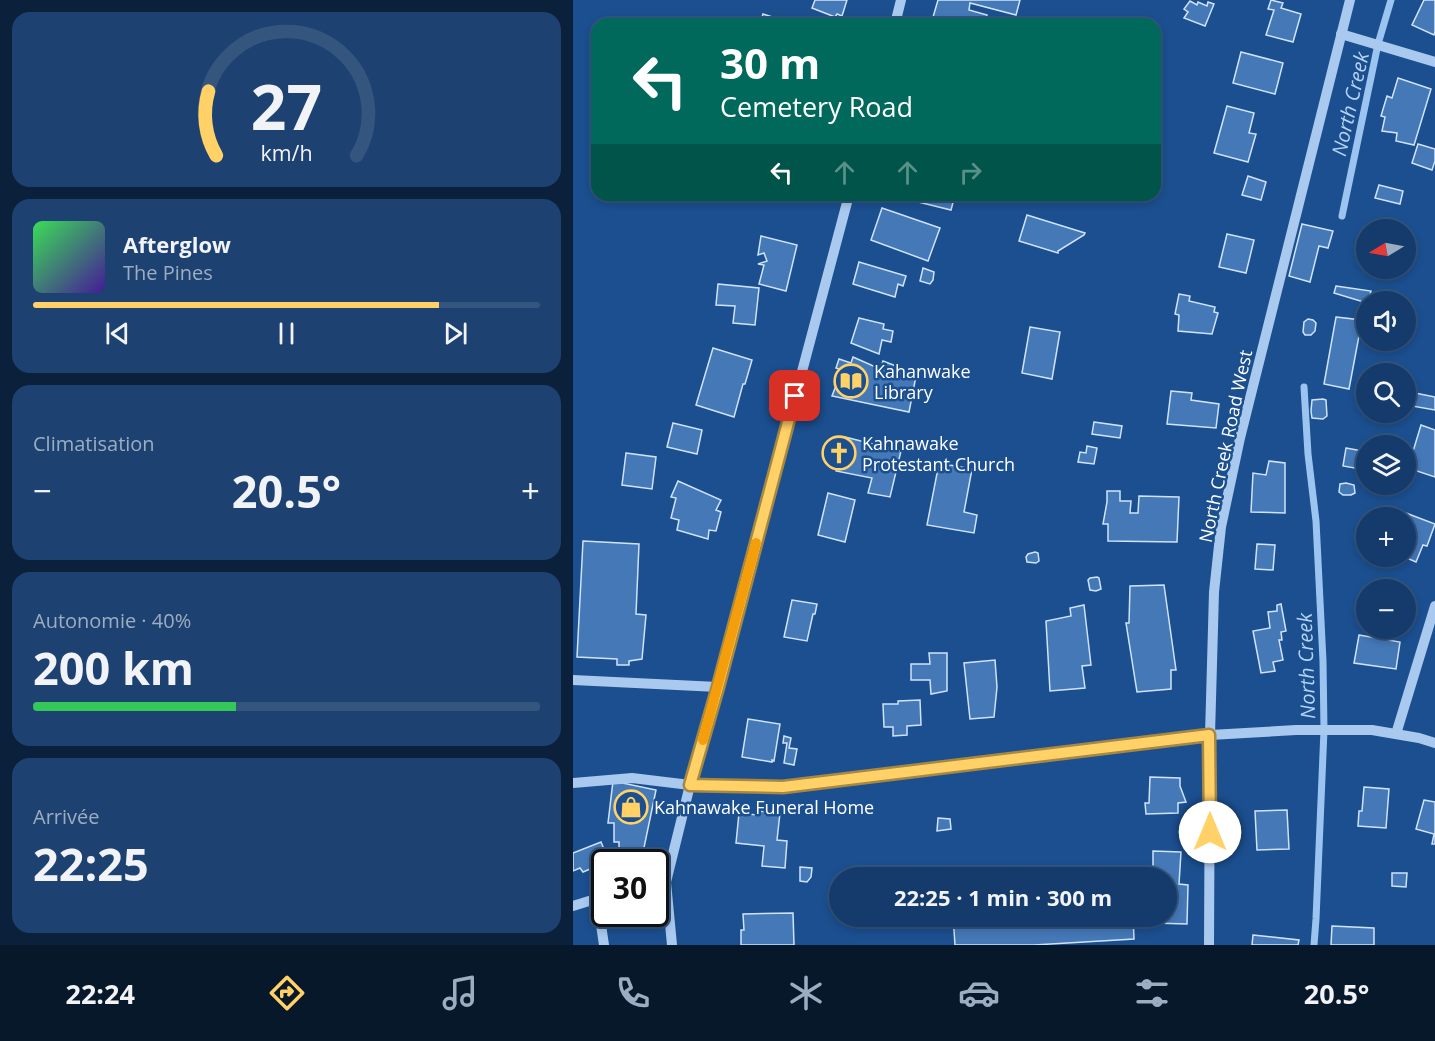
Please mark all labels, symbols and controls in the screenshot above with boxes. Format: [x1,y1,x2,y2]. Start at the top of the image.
text: 30 m [720,34,820,91]
icon: left [621,42,699,120]
water label: North Creek [1325,48,1375,159]
text: 27 [251,63,322,148]
text: Cemetery Road [720,88,913,125]
text: km/h [260,139,313,168]
icon: left [765,156,798,189]
icon: ahead [828,156,861,189]
icon: ahead [891,156,924,189]
icon: right [954,156,987,189]
north arrow [1356,219,1416,279]
map controls [1356,219,1416,639]
text: Afterglow [123,229,231,259]
text: The Pines [123,259,213,286]
button: sound [1356,291,1416,351]
icon: previous [101,317,134,350]
icon: pause [270,317,303,350]
icon: next [439,317,472,350]
street label: North Creek Road West [1193,348,1257,544]
place label: Kahanwake Library [874,359,971,404]
library icon: Kahanwake Library [833,363,869,399]
button: search [1356,363,1416,423]
pin [769,370,820,421]
icon: arrive [778,379,811,412]
text: Climatisation [33,430,155,457]
place label: Kahnawake Protestant Church [862,431,1015,476]
church icon: Kahnawake Protestant Church [821,435,857,471]
button: layers [1356,435,1416,495]
text: 20.5° [232,460,341,521]
text: − [33,468,52,513]
text: + [521,468,540,513]
button: + [1356,507,1416,567]
button: − [1356,579,1416,639]
text: Autonomie · 40% [33,607,191,634]
water label: North Creek [1291,611,1321,719]
text: 200 km [33,637,194,698]
shop icon: Kahnawake Funeral Home [613,789,649,825]
place label: Kahnawake Funeral Home [654,795,874,819]
position arrow [1178,800,1242,864]
text: Arrivée [33,803,100,830]
text: 22:25 [33,833,149,894]
speed limit sign: 30 [591,849,669,927]
text: 22:25 · 1 min · 300 m [894,882,1112,912]
icon: directions [266,972,308,1014]
icon: music [439,972,481,1014]
icon: phone [612,972,654,1014]
icon: climate [785,972,827,1014]
icon: car [958,972,1000,1014]
icon: filters [1131,972,1173,1014]
text: 22:24 [65,975,135,1012]
text: 20.5° [1304,975,1369,1012]

